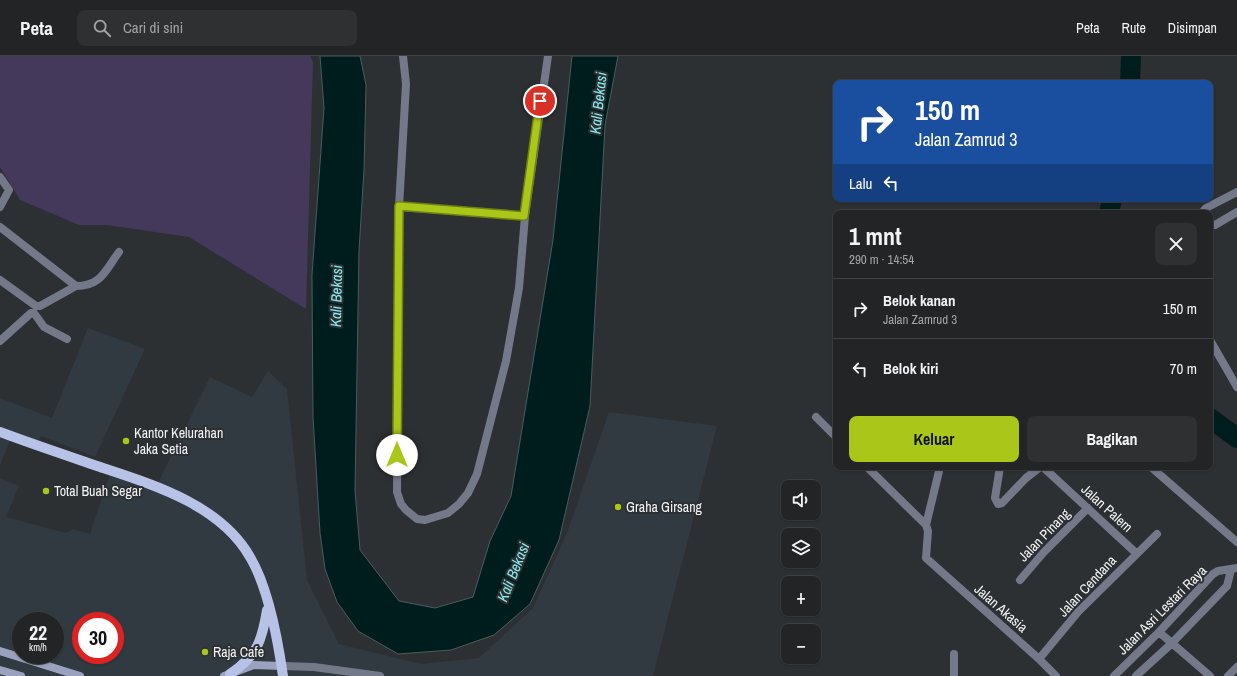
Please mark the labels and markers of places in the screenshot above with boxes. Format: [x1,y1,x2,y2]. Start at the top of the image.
pin [523,84,557,118]
place label: Kantor Kelurahan Jaka Setia [134,424,223,458]
marker: Kantor Kelurahan Jaka Setia [121,436,131,446]
place label: Total Buah Segar [54,482,142,500]
marker: Total Buah Segar [41,486,51,496]
place label: Graha Girsang [626,498,703,516]
marker: Graha Girsang [613,502,623,512]
place label: Raja Cafe [213,643,264,661]
marker: Raja Cafe [200,647,210,657]

